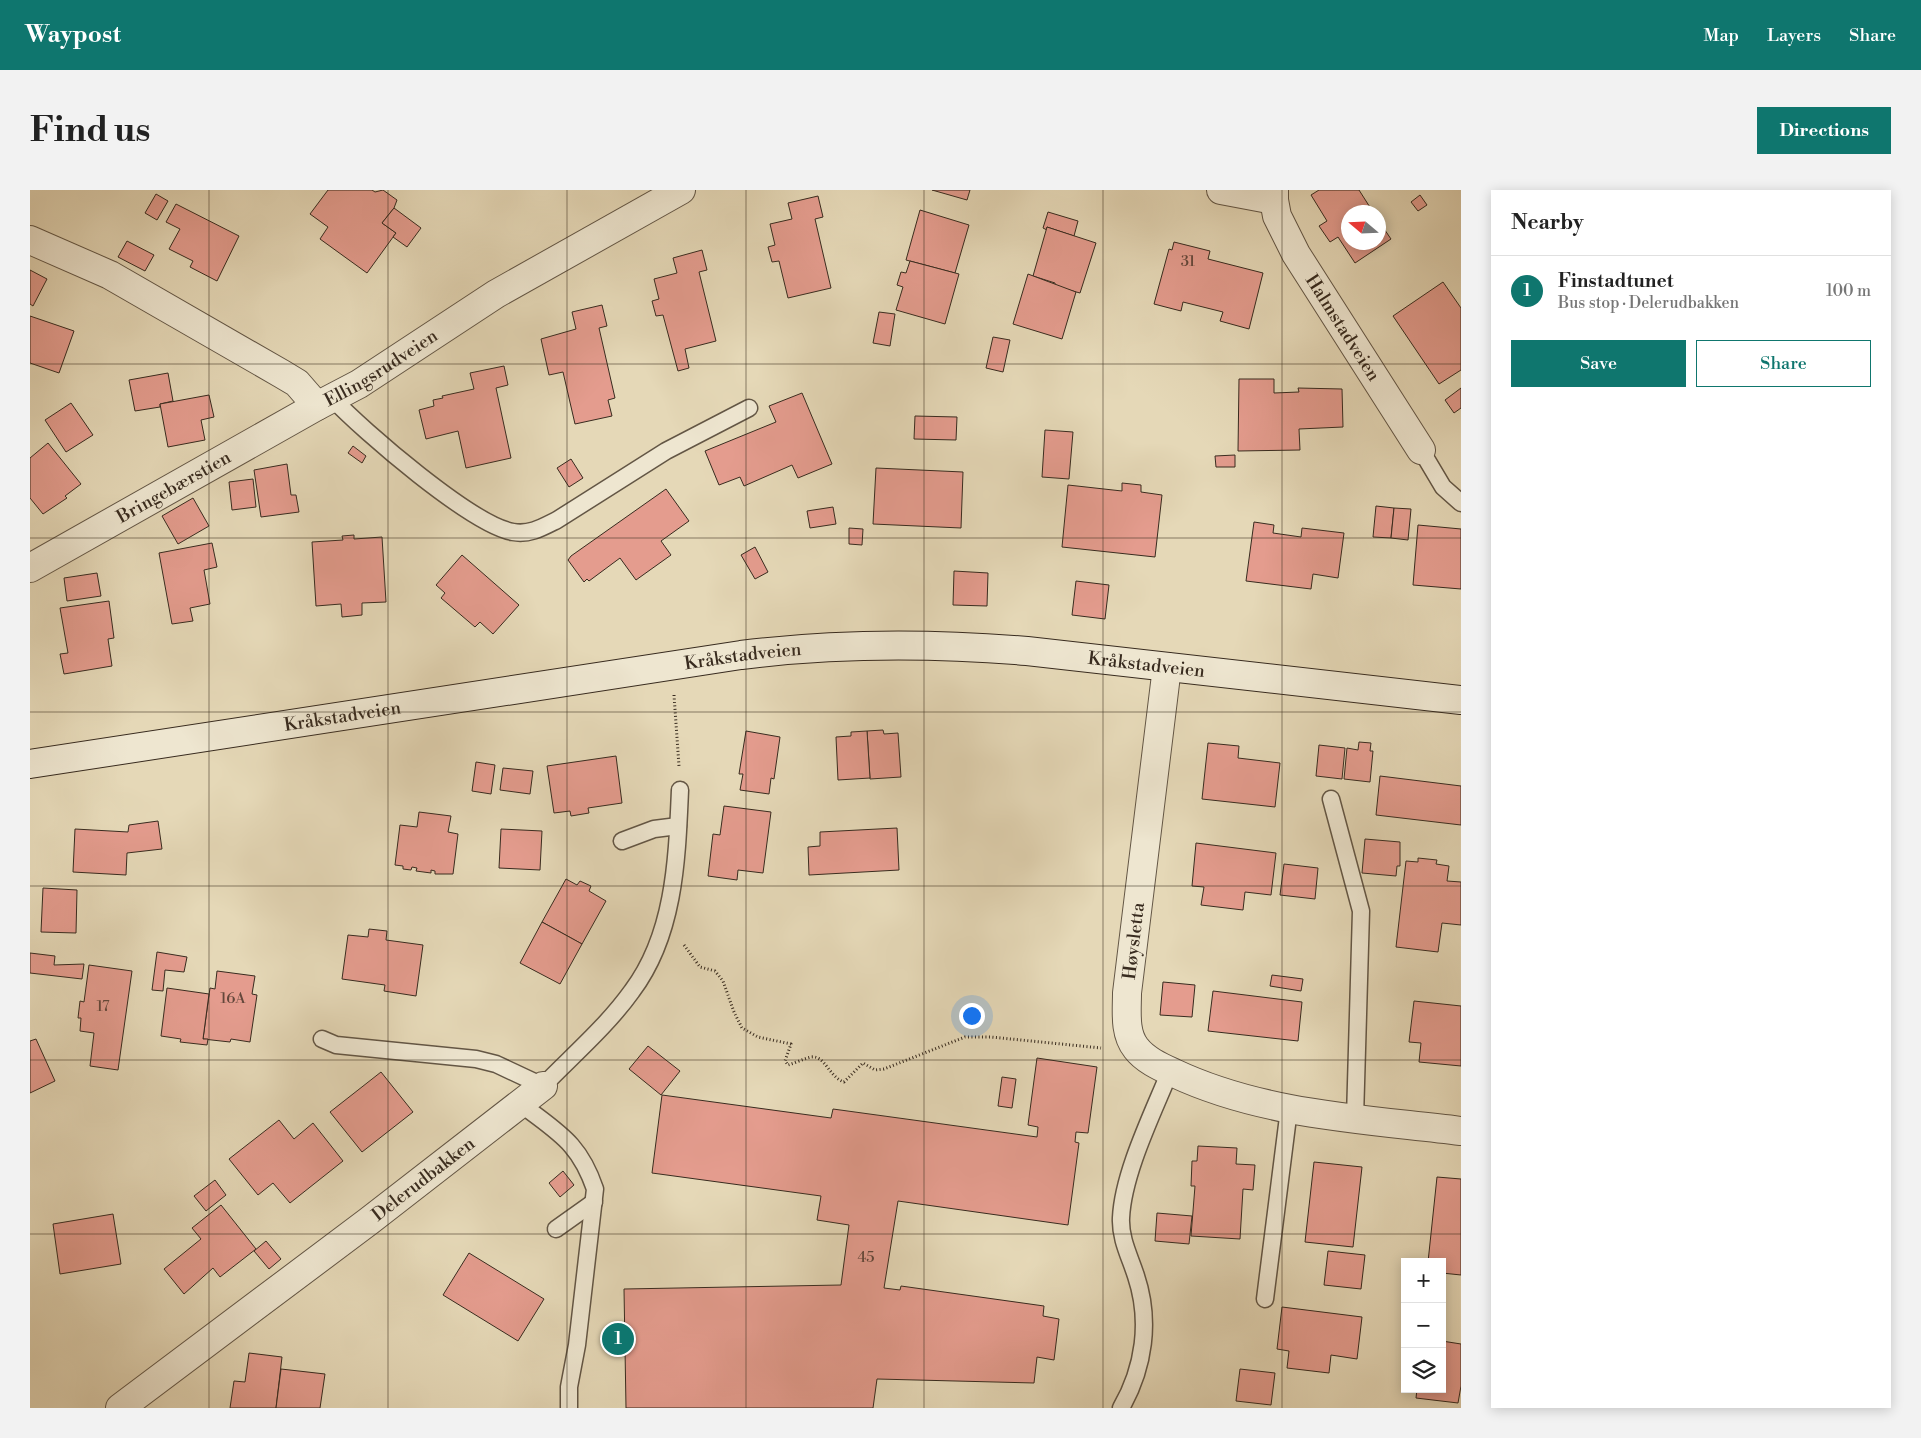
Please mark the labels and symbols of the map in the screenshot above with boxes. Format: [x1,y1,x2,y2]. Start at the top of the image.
north arrow [1341,205,1386,250]
house number: 31 [1181,252,1196,271]
street label: Halmstadveien [1300,270,1386,386]
street label: Ellingsrudveien [320,324,442,412]
street label: Bringebærstien [112,445,235,529]
street label: Kråkstadveien [683,637,803,675]
street label: Kråkstadveien [1087,646,1207,683]
street label: Kråkstadveien [282,696,403,736]
street label: Høysletta [1118,900,1150,981]
house number: 16A [220,989,246,1008]
house number: 17 [96,997,110,1016]
your location [959,1003,985,1029]
street label: Delerudbakken [367,1132,480,1226]
house number: 45 [857,1248,875,1267]
pin: 1 [602,1320,634,1358]

